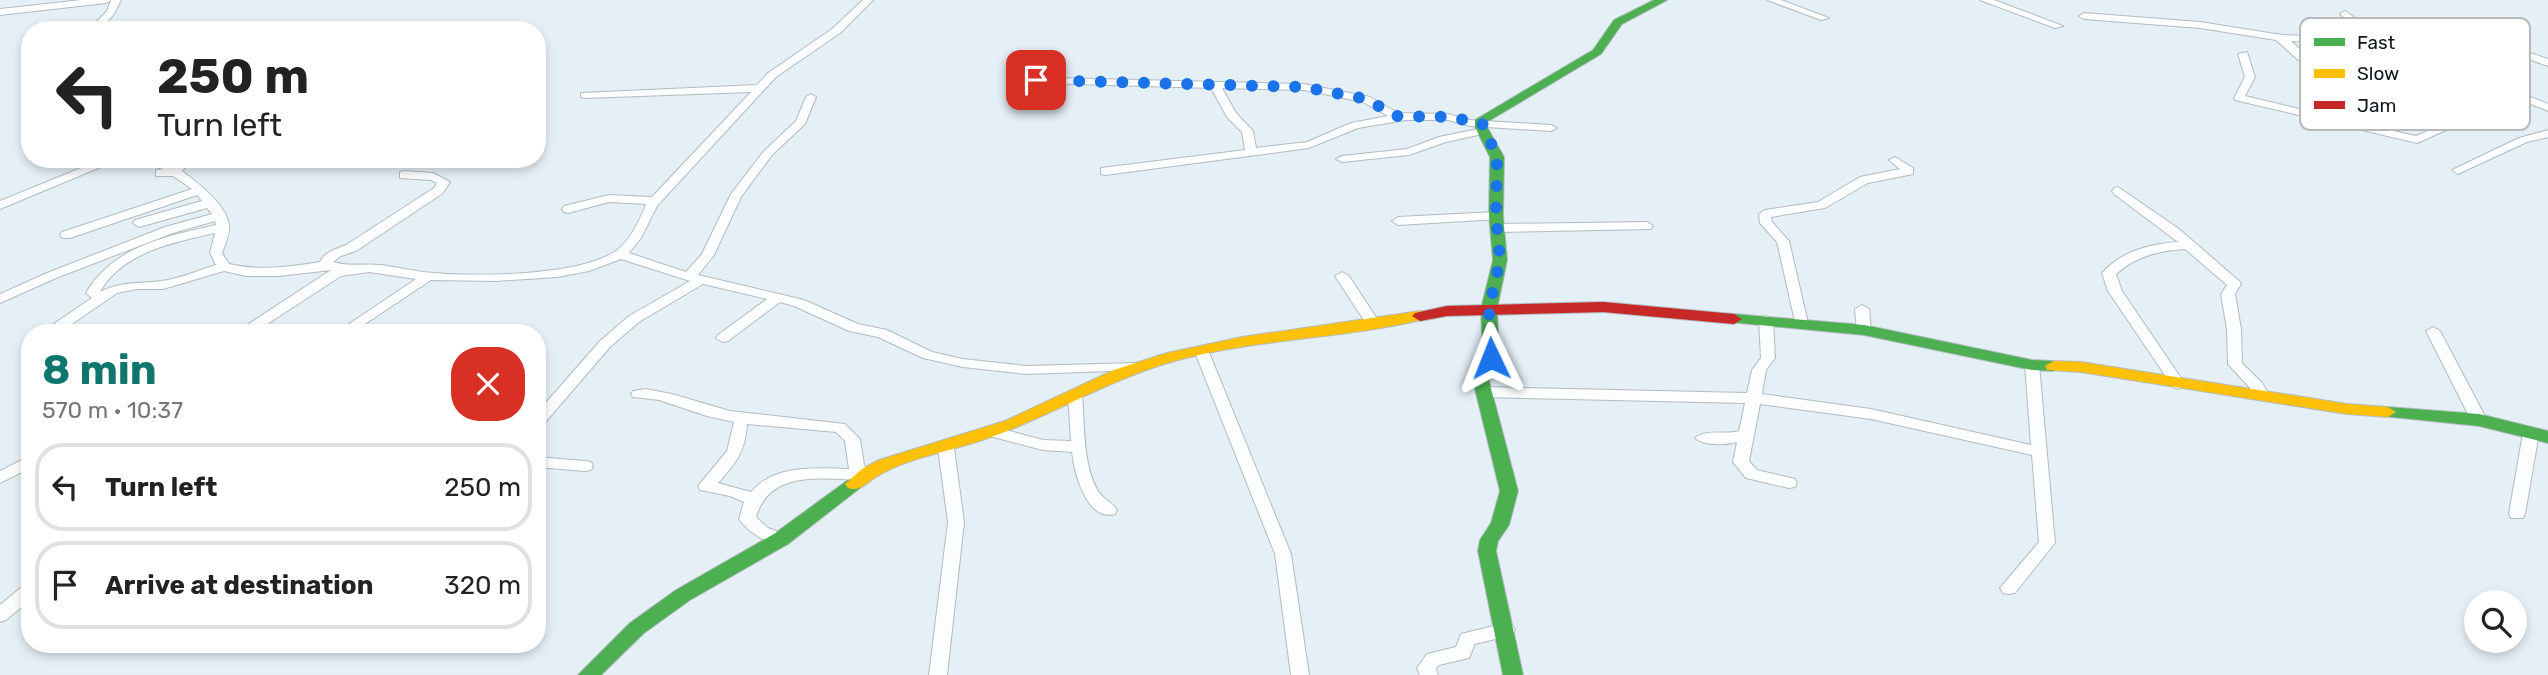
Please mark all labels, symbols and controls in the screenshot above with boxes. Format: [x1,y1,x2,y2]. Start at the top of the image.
legend [2300,18,2530,130]
text: Fast [2357,31,2396,54]
text: 250 m [157,47,309,105]
icon: left [42,49,133,140]
pin [1006,50,1066,110]
icon: arrive [1017,61,1055,99]
text: Slow [2357,62,2399,85]
text: Jam [2357,94,2396,117]
text: Turn left [157,106,282,144]
position arrow [1454,321,1528,395]
text: 8 min [42,345,157,395]
button: close [451,347,525,421]
text: 570 m · 10:37 [42,396,183,424]
icon: left [46,468,84,506]
text: Turn left [105,472,217,503]
text: 250 m [444,472,521,503]
icon: arrive [46,566,84,604]
text: Arrive at destination [105,570,373,601]
text: 320 m [444,570,521,601]
map controls [2464,590,2527,653]
button: search [2464,590,2527,653]

